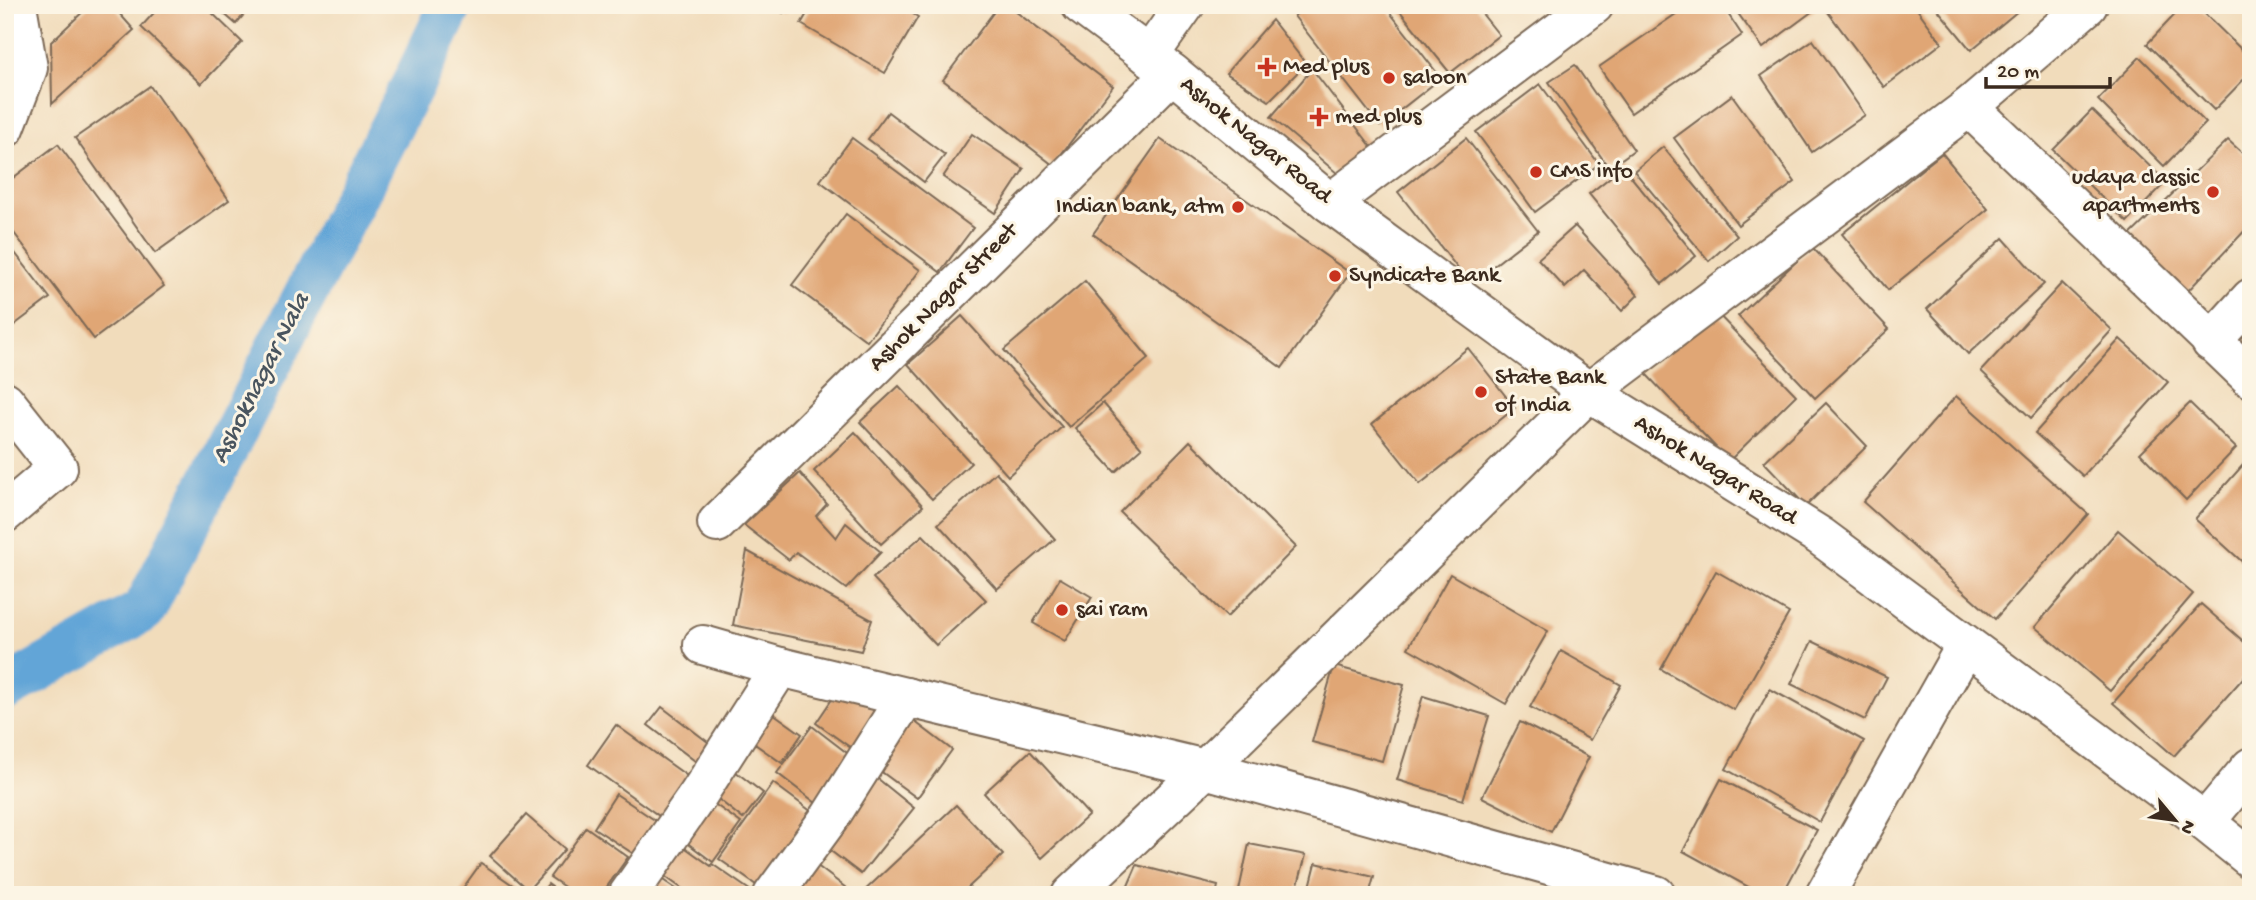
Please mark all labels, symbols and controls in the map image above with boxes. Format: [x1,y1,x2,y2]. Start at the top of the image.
scale bar [1986,46,2111,90]
place label: Med plus [1283,53,1370,82]
marker: Med plus [1257,57,1277,77]
text: 20 m [1997,61,2039,86]
place label: saloon [1403,64,1467,93]
marker: saloon [1381,70,1397,86]
street label: Ashok Nagar Road [1173,71,1338,212]
place label: med plus [1335,103,1423,132]
marker: med plus [1309,107,1329,127]
place label: CMS info [1550,158,1633,187]
marker: CMS info [1528,164,1544,180]
place label: udaya classic apartments [2072,164,2200,221]
marker: udaya classic apartments [2205,184,2221,200]
place label: Indian bank, atm [1056,193,1224,222]
marker: Indian bank, atm [1230,199,1246,215]
street label: Ashok Nagar Street [863,216,1026,379]
place label: Syndicate Bank [1349,262,1502,291]
marker: Syndicate Bank [1327,268,1343,284]
water label: Ashoknagar Nala [206,287,319,469]
place label: State Bank of India [1495,364,1607,421]
marker: State Bank of India [1473,384,1489,400]
street label: Ashok Nagar Road [1628,409,1804,534]
place label: sai ram [1076,596,1148,625]
marker: sai ram [1054,602,1070,618]
north arrow [2140,785,2210,855]
text: N [2174,816,2200,838]

